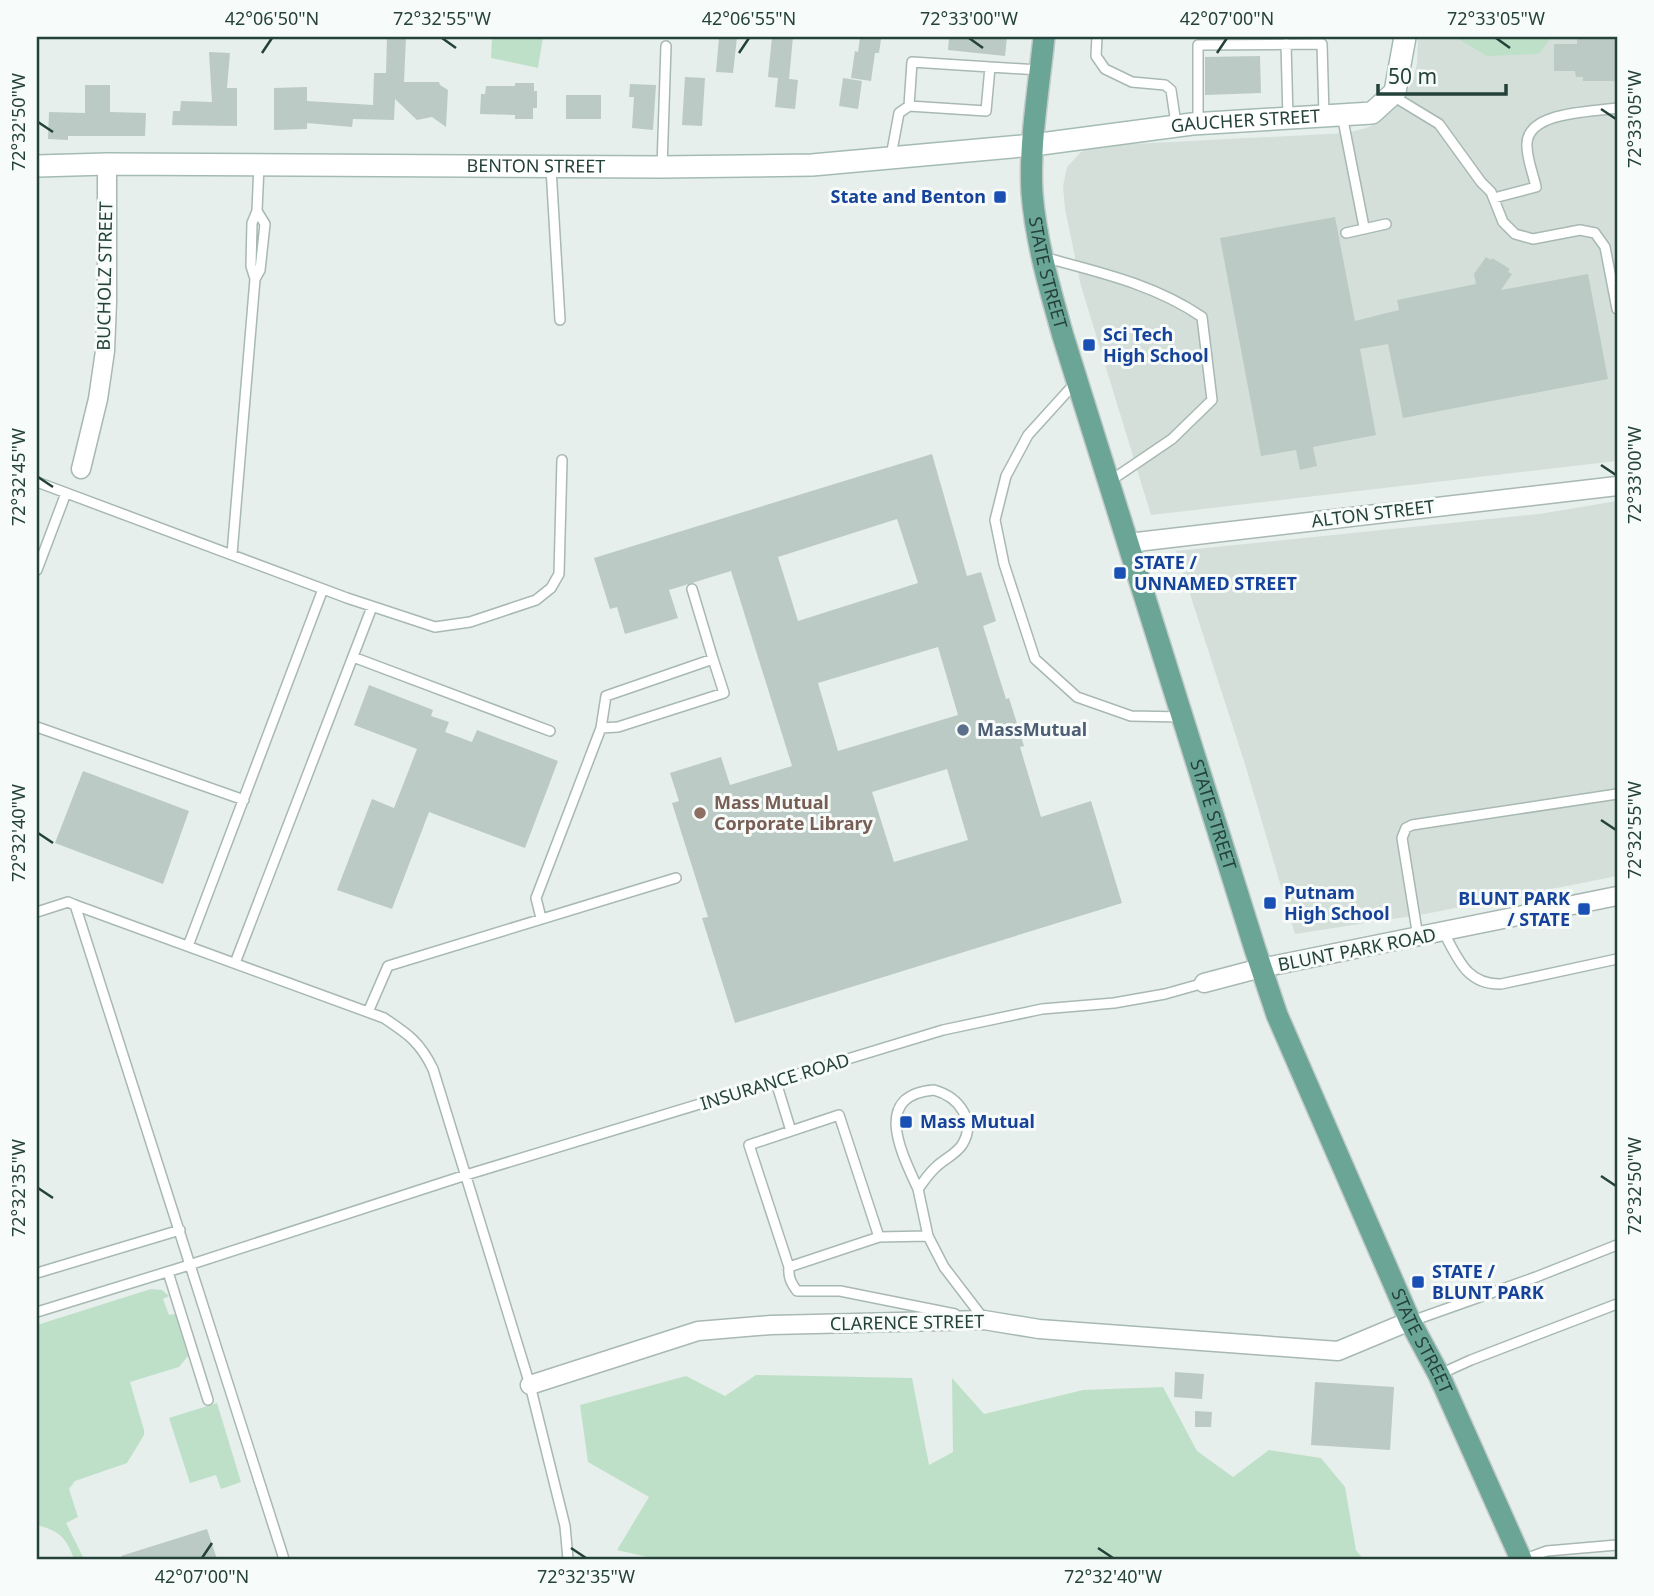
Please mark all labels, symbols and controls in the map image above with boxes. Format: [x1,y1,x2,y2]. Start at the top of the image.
text: 42°06'50"N [225,6,319,30]
text: 72°32'55"W [393,6,491,30]
text: 42°06'55"N [702,6,796,30]
text: 72°33'00"W [920,6,1018,30]
text: 42°07'00"N [1180,6,1274,30]
text: 72°33'05"W [1447,6,1545,30]
scale bar [1378,52,1505,96]
text: 50 m [1388,62,1437,90]
text: 72°33'05"W [1622,70,1646,168]
text: 72°32'50"W [6,73,30,171]
street label: GAUCHER STREET [1169,103,1321,138]
street label: BENTON STREET [467,153,605,178]
place label: State and Benton [831,184,986,208]
marker: State and Benton [992,189,1008,205]
street label: BUCHOLZ STREET [91,201,117,351]
street label: STATE STREET [1024,215,1073,332]
place label: Sci Tech High School [1103,322,1209,367]
marker: Sci Tech High School [1081,337,1097,353]
text: 72°33'00"W [1622,426,1646,524]
text: 72°32'45"W [6,428,30,526]
street label: ALTON STREET [1310,494,1436,532]
place label: STATE / UNNAMED STREET [1134,550,1298,595]
marker: STATE / UNNAMED STREET [1112,565,1128,581]
place label: MassMutual [977,717,1087,741]
marker: MassMutual [955,722,971,738]
street label: STATE STREET [1185,756,1243,873]
text: 72°32'55"W [1622,781,1646,879]
text: 72°32'40"W [6,784,30,882]
place label: Mass Mutual Corporate Library [714,790,874,835]
marker: Mass Mutual Corporate Library [692,805,708,821]
place label: Putnam High School [1284,880,1390,925]
place label: BLUNT PARK / STATE [1458,886,1570,931]
marker: Putnam High School [1262,895,1278,911]
marker: BLUNT PARK / STATE [1576,901,1592,917]
street label: BLUNT PARK ROAD [1276,922,1438,976]
street label: INSURANCE ROAD [697,1047,852,1115]
place label: Mass Mutual [920,1109,1035,1133]
marker: Mass Mutual [898,1114,914,1130]
text: 72°32'50"W [1622,1137,1646,1235]
text: 72°32'35"W [6,1139,30,1237]
place label: STATE / BLUNT PARK [1432,1259,1544,1304]
marker: STATE / BLUNT PARK [1410,1274,1426,1290]
street label: STATE STREET [1386,1284,1459,1397]
street label: CLARENCE STREET [830,1309,984,1335]
text: 42°07'00"N [155,1564,249,1588]
text: 72°32'35"W [537,1564,635,1588]
text: 72°32'40"W [1064,1564,1162,1588]

